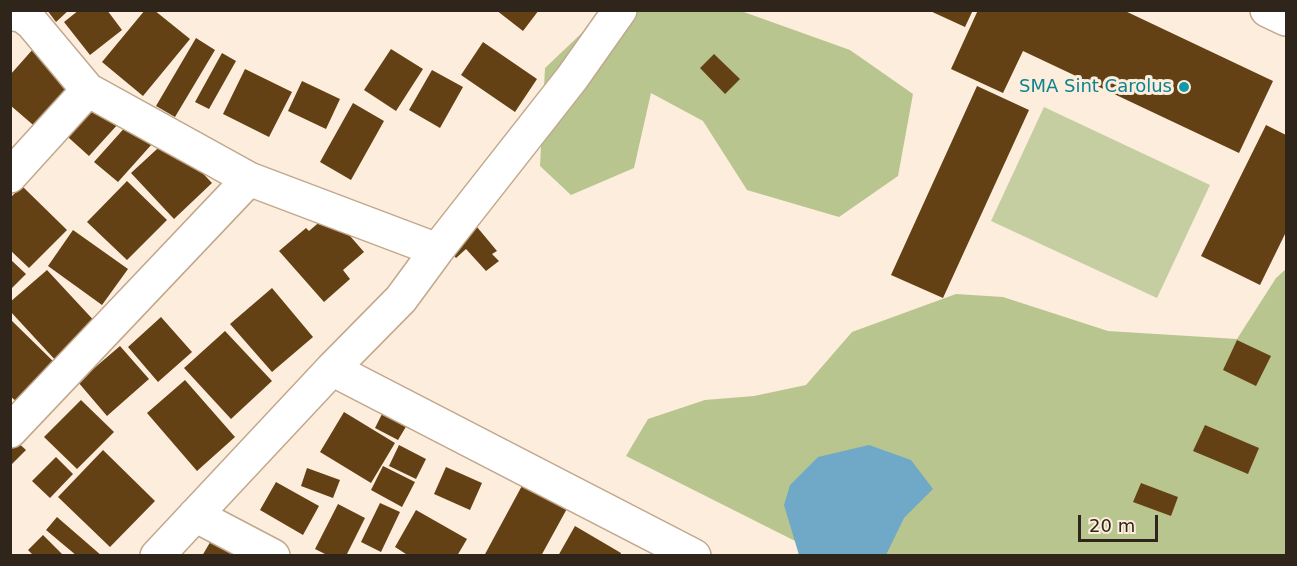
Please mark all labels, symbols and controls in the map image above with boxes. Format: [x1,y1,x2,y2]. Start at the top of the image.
place label: SMA Sint Carolus [1019,76,1172,98]
marker: SMA Sint Carolus [1177,80,1191,94]
scale bar [1081,503,1160,541]
text: 20 m [1089,515,1135,536]

